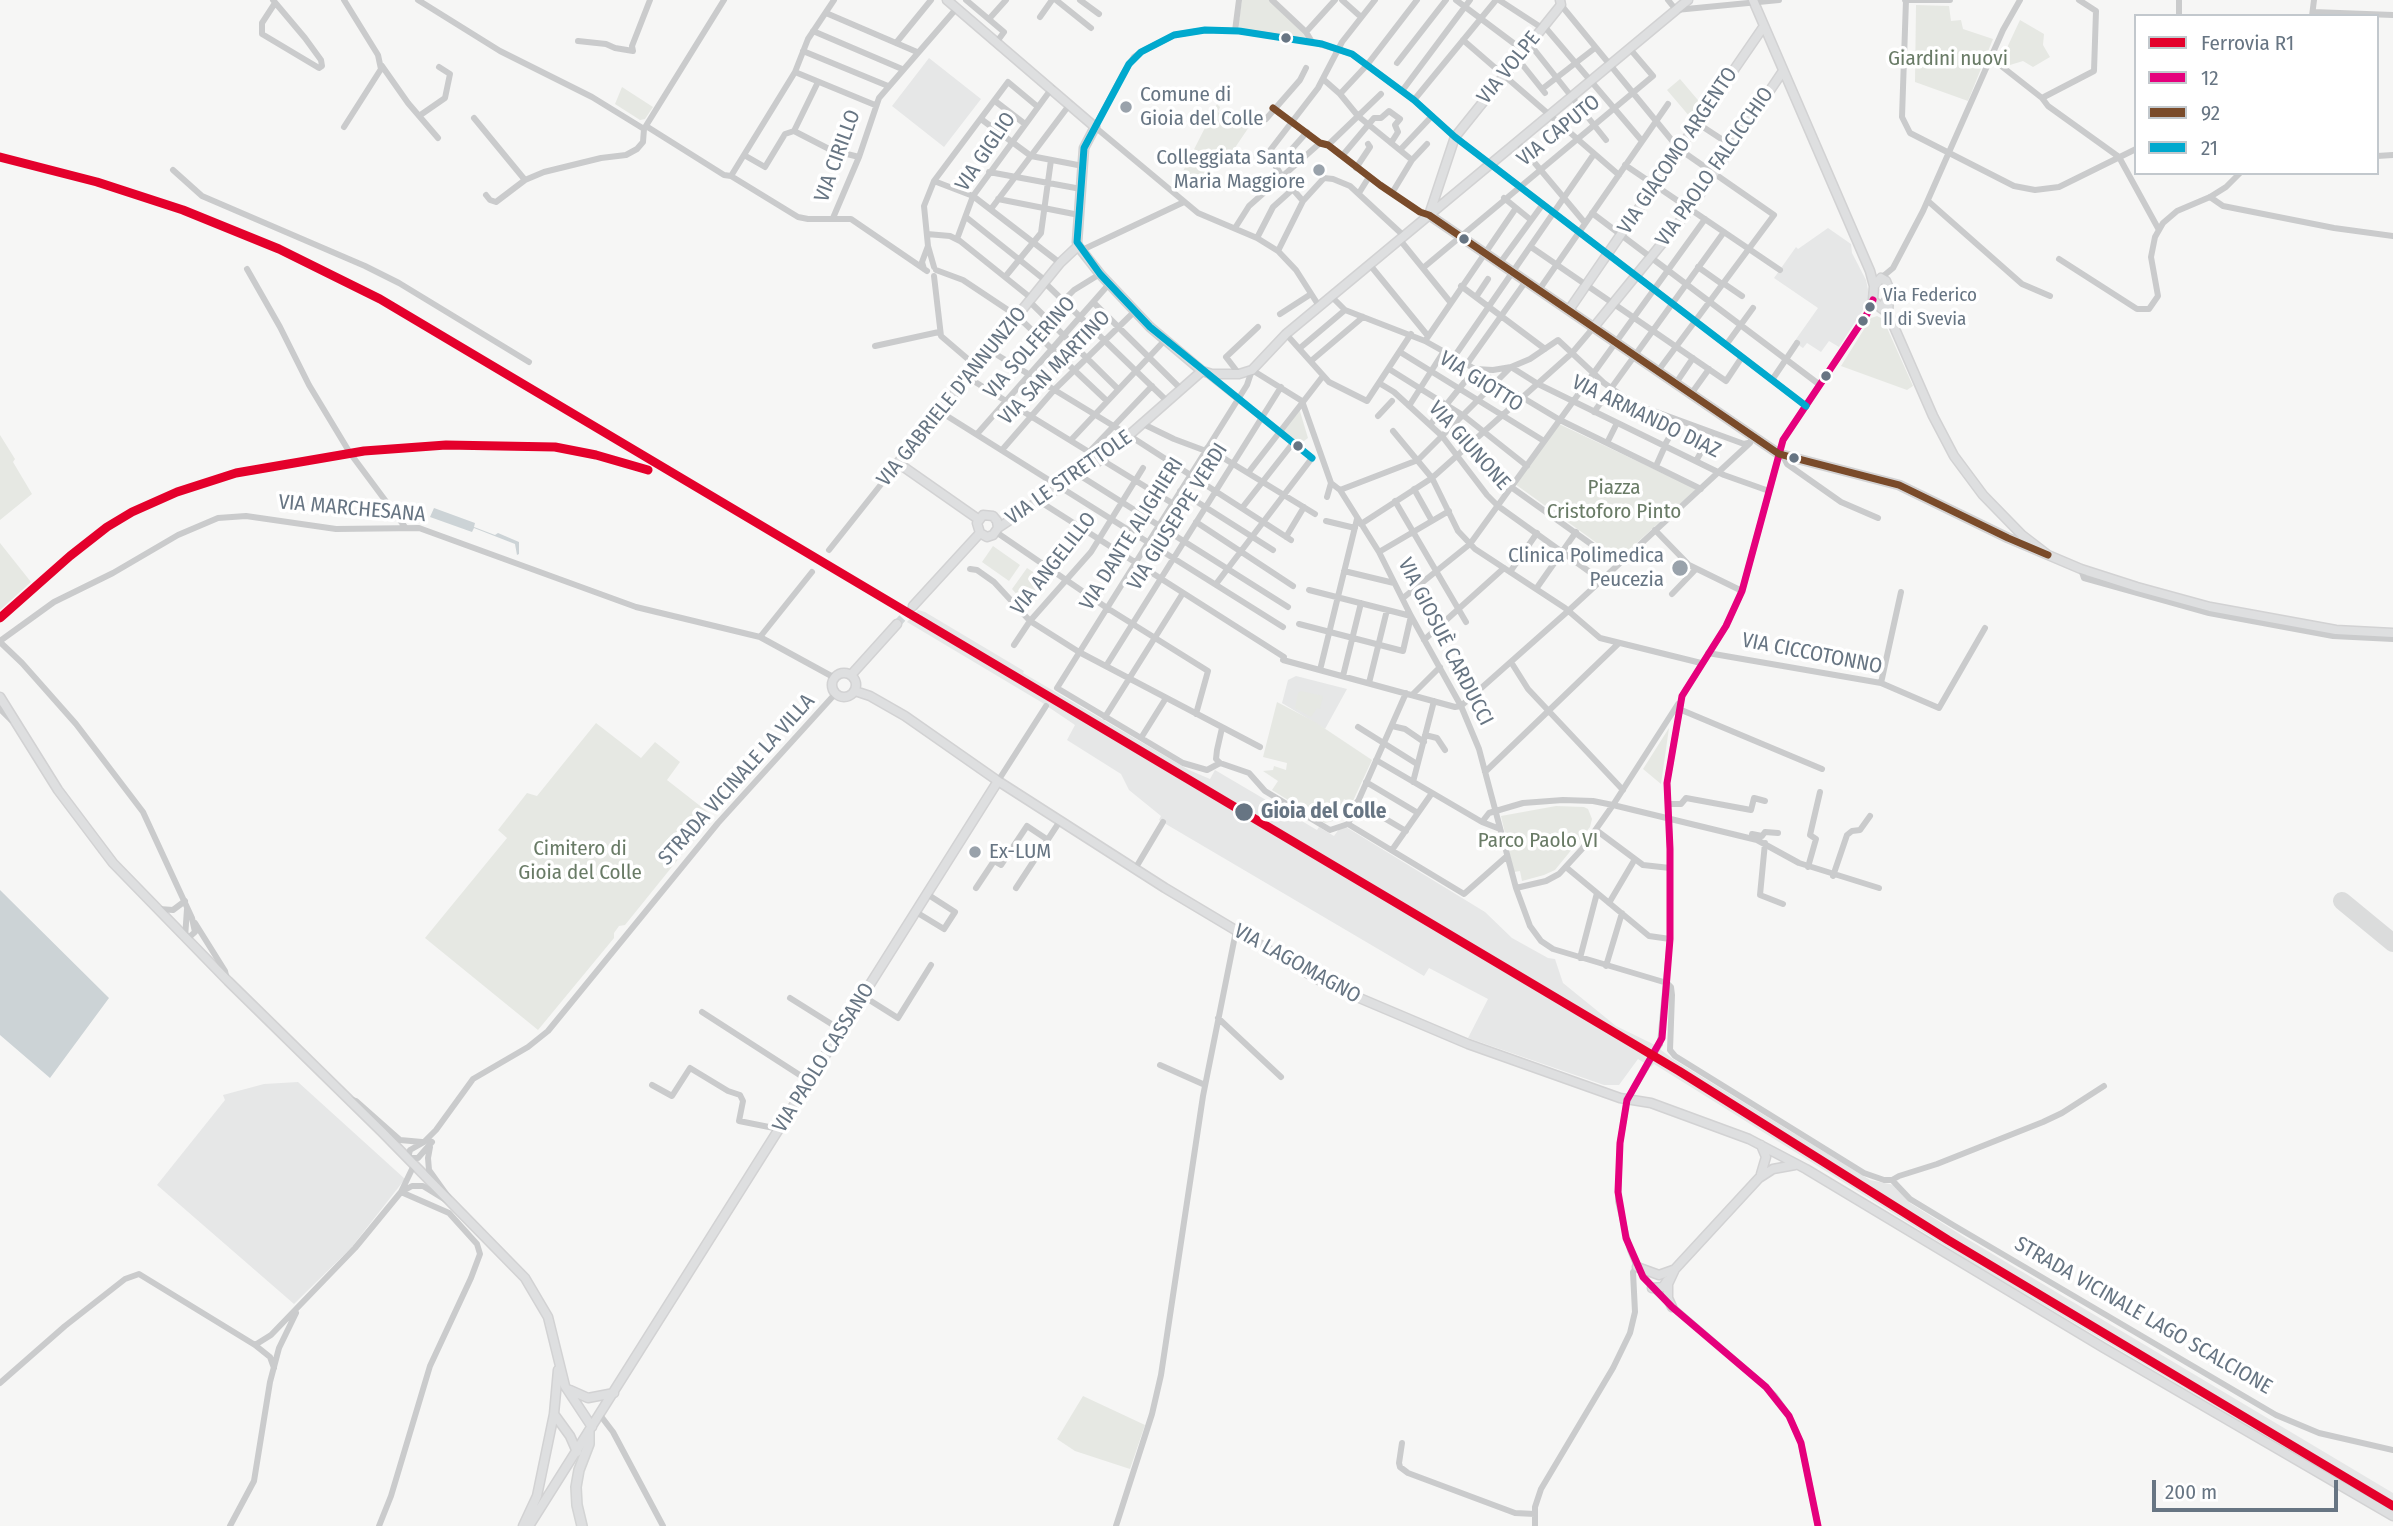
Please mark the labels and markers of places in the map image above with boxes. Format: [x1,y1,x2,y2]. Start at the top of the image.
unlabelled marker [1279,31,1293,45]
place label: Comune di Gioia del Colle [1140,82,1264,132]
marker: Comune di Gioia del Colle [1118,99,1134,115]
place label: Colleggiata Santa Maria Maggiore [1156,145,1305,195]
marker: Colleggiata Santa Maria Maggiore [1311,162,1327,178]
unlabelled marker [1457,232,1471,246]
place label: Via Federico II di Svevia [1883,285,1977,329]
marker: Via Federico II di Svevia [1863,300,1877,314]
unlabelled marker [1856,314,1870,328]
unlabelled marker [1819,369,1833,383]
unlabelled marker [1291,439,1305,453]
unlabelled marker [1787,451,1801,465]
place label: Clinica Polimedica Peucezia [1508,543,1664,593]
marker: Clinica Polimedica Peucezia [1670,558,1690,578]
place label: Gioia del Colle [1261,799,1386,825]
marker: Gioia del Colle [1233,801,1255,823]
place label: Ex-LUM [989,839,1051,865]
marker: Ex-LUM [967,844,983,860]

